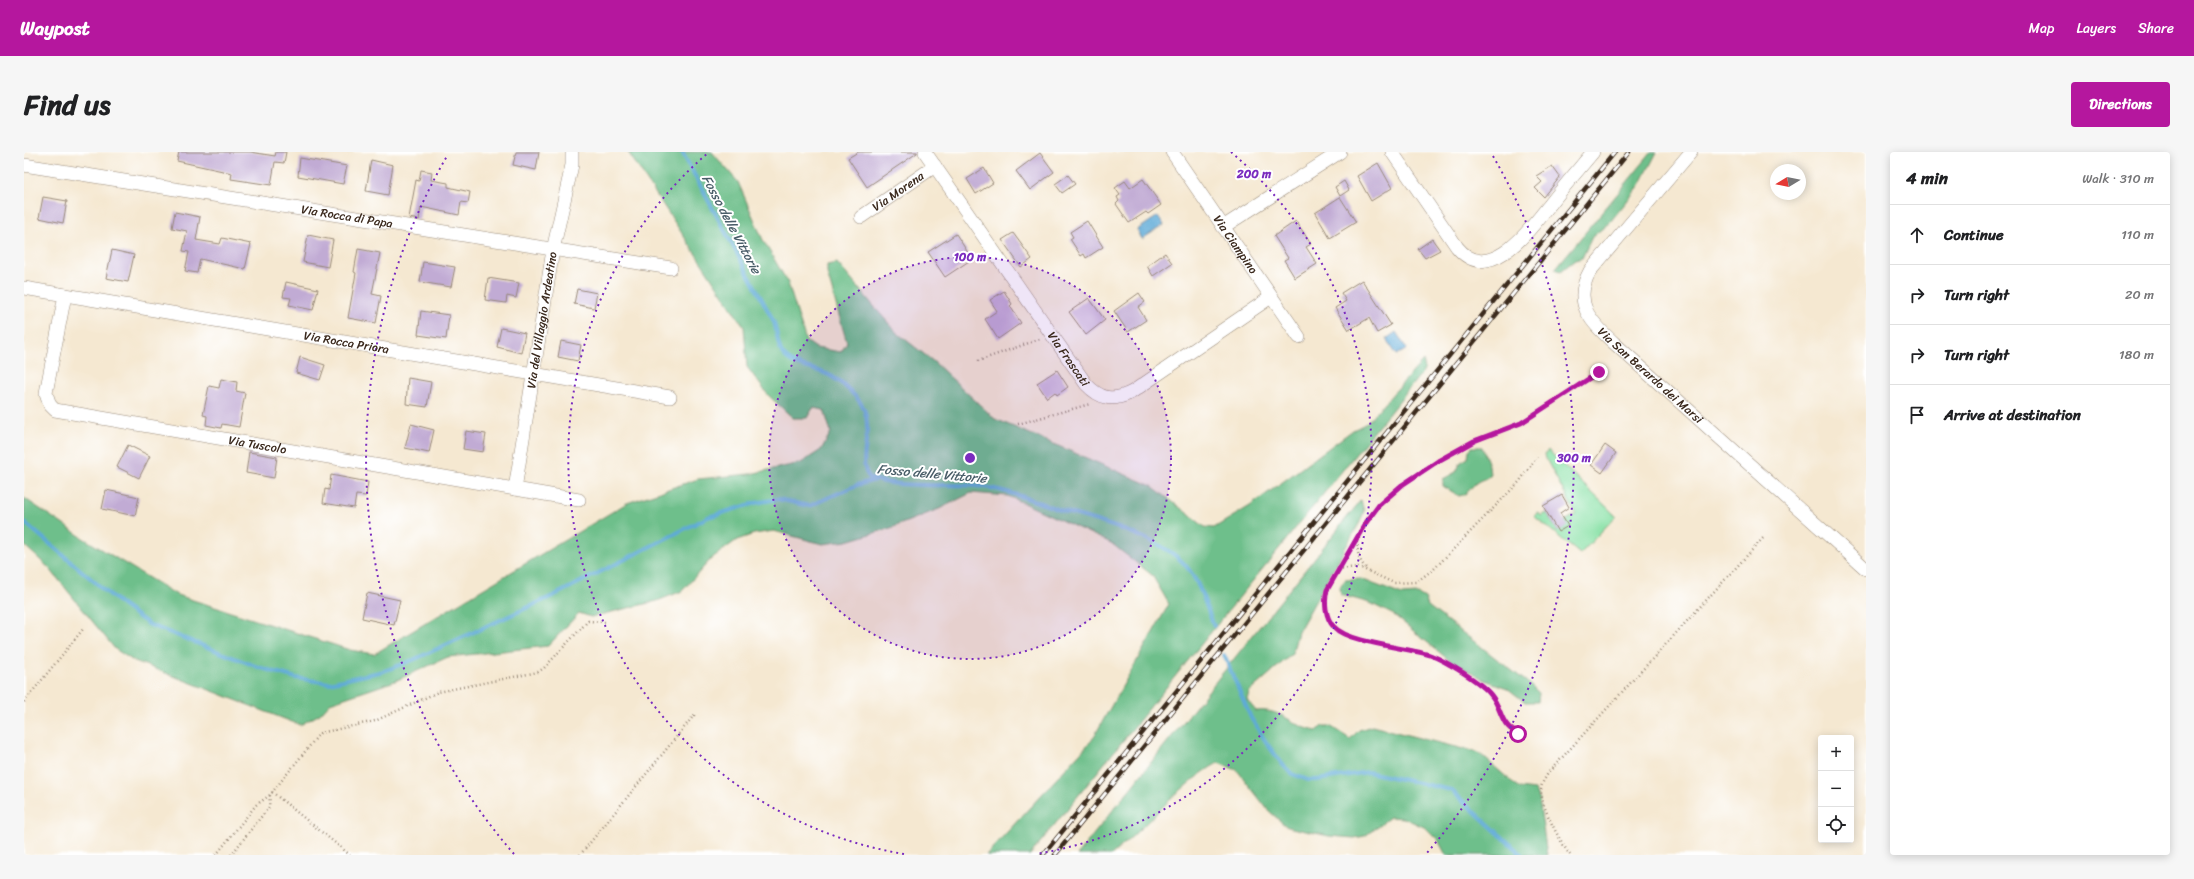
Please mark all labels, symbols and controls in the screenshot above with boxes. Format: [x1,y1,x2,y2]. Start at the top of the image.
text: Waypost [20,12,90,45]
text: Map [2029,16,2054,41]
text: Layers [2076,16,2116,41]
text: Share [2138,16,2174,41]
text: Find us [24,80,111,129]
button: Directions [2071,82,2170,127]
text: 200 m [1236,163,1272,185]
text: 4 min [1906,163,1948,193]
north arrow [1770,164,1806,200]
street label: Via Morena [867,165,930,217]
text: Walk · 310 m [2082,167,2154,190]
water label: Fosso delle Vittorie [696,170,768,279]
street label: Via Rocca di Papa [300,198,394,235]
street label: Via Ciampino [1207,210,1264,279]
text: Continue [1944,222,2004,248]
text: 110 m [2121,223,2154,246]
icon: ahead [1906,224,1928,246]
text: 100 m [954,246,987,268]
street label: Via del Villaggio Ardeatino [520,250,564,390]
text: Turn right [1944,282,2009,308]
text: 20 m [2125,283,2154,306]
icon: right [1906,284,1928,306]
street label: Via San Berardo dei Marsi [1592,322,1709,430]
street label: Via Rocca Priora [302,324,391,360]
street label: Via Frascati [1042,327,1096,392]
text: Turn right [1944,342,2009,368]
text: 180 m [2119,343,2154,366]
icon: right [1906,344,1928,366]
route end [1590,363,1608,381]
text: Arrive at destination [1944,402,2081,428]
icon: arrive [1906,404,1928,426]
street label: Via Tuscolo [227,429,288,461]
text: 300 m [1556,447,1592,469]
centre of rings [963,451,977,465]
water label: Fosso delle Vittorie [876,457,989,490]
route start [1509,725,1527,743]
map controls [1818,735,1854,843]
button: + [1818,735,1854,771]
button: − [1818,771,1854,807]
button: locate [1818,807,1854,843]

